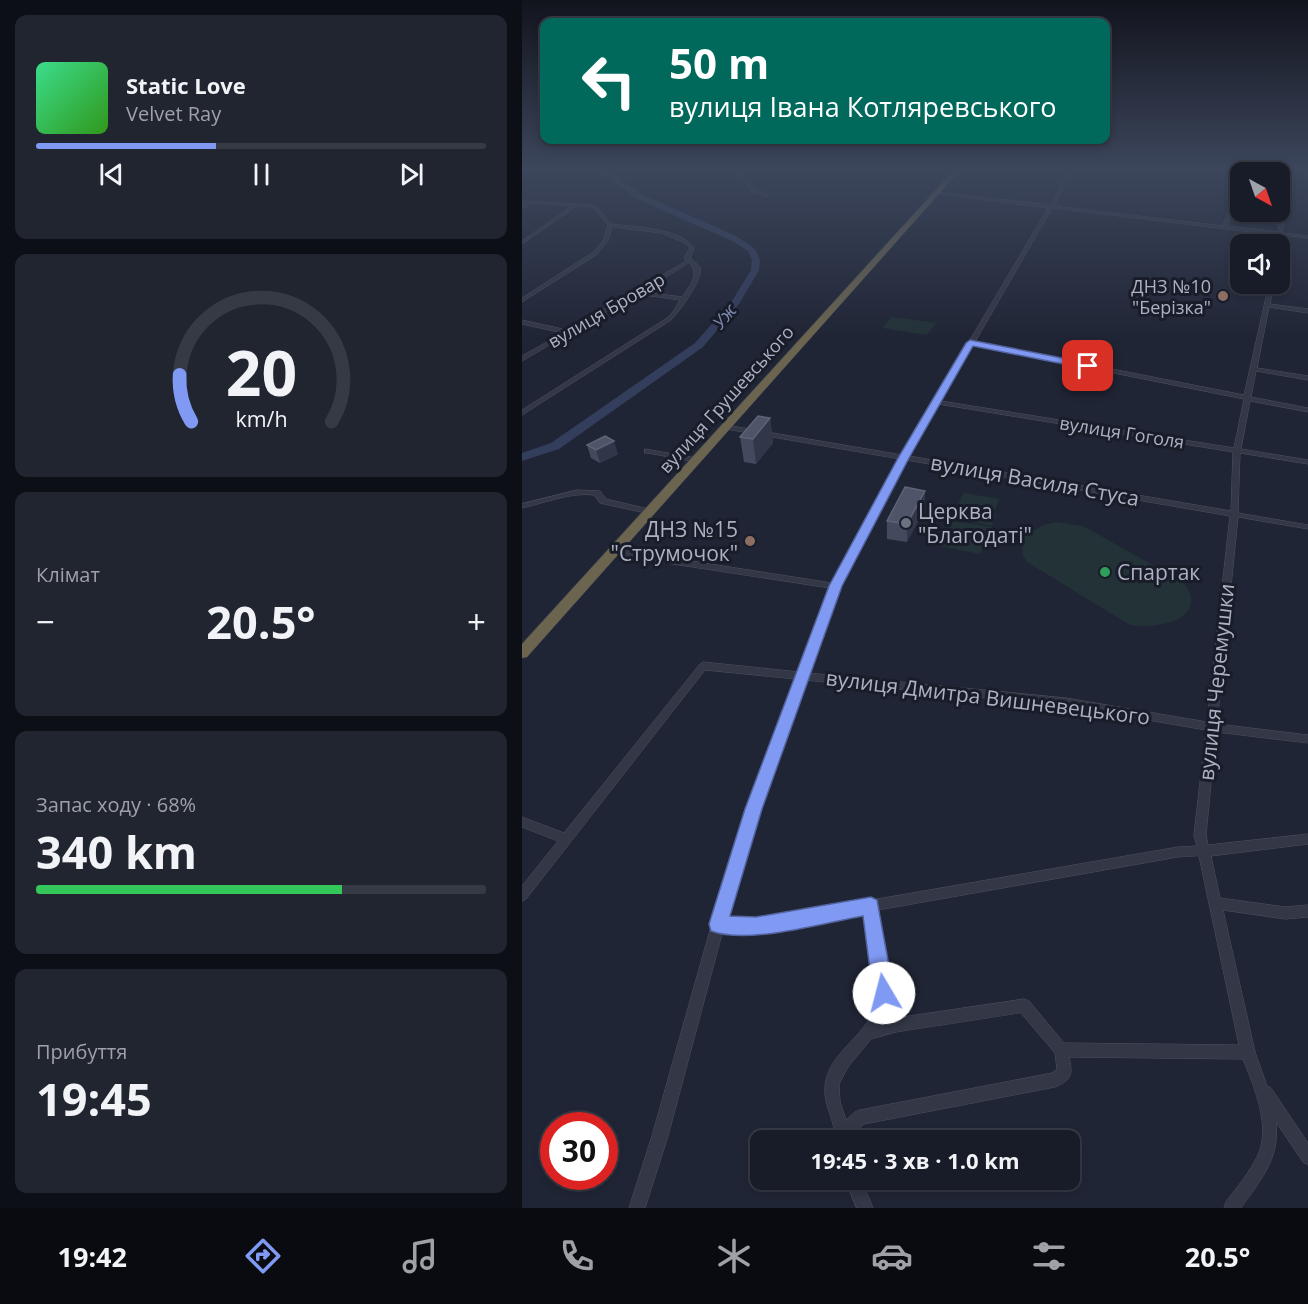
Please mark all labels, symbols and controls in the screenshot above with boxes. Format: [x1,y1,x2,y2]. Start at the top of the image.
text: 50 m [669,34,769,91]
icon: left [570,42,648,120]
text: Static Love [126,70,246,100]
text: вулиця Івана Котляревського [669,88,1057,125]
text: Velvet Ray [126,100,221,127]
icon: previous [95,158,128,191]
icon: pause [245,158,278,191]
icon: next [395,158,428,191]
north arrow [1230,162,1290,222]
map controls [1230,162,1290,294]
button: sound [1230,234,1290,294]
street label: вулиця Бровар [543,267,669,353]
place label: ДНЗ №10 "Берізка" [1131,274,1211,319]
marker: ДНЗ №10 "Берізка" [1216,289,1230,303]
water label: Уж [706,298,742,334]
street label: вулиця Грушевського [653,320,799,478]
text: 20 [225,330,297,415]
pin [1062,340,1113,391]
icon: arrive [1071,349,1104,382]
text: km/h [235,405,287,434]
street label: вулиця Гоголя [1058,410,1186,454]
street label: вулиця Василя Стуса [929,448,1141,512]
place label: Церква "Благодаті" [918,497,1032,549]
place label: ДНЗ №15 "Струмочок" [611,515,738,567]
marker: Церква "Благодаті" [899,516,913,530]
marker: ДНЗ №15 "Струмочок" [743,534,757,548]
place label: Спартак [1117,558,1200,586]
text: Клімат [36,561,100,588]
marker: Спартак [1098,565,1112,579]
street label: вулиця Черемушки [1192,582,1240,782]
text: 20.5° [206,591,316,652]
text: − [36,599,55,644]
text: + [467,599,486,644]
street label: вулиця Дмитра Вишневецького [824,663,1152,731]
text: Запас ходу · 68% [36,791,196,818]
text: 340 km [36,821,197,882]
position arrow [852,961,916,1025]
text: Прибуття [36,1038,127,1065]
text: 19:45 [36,1068,152,1129]
speed limit sign: 30 [540,1112,618,1190]
text: 19:45 · 3 хв · 1.0 km [810,1145,1020,1175]
icon: directions [242,1235,284,1277]
icon: music [399,1235,441,1277]
icon: phone [556,1235,598,1277]
icon: climate [713,1235,755,1277]
icon: car [871,1235,913,1277]
icon: filters [1028,1235,1070,1277]
text: 19:42 [58,1238,127,1275]
text: 20.5° [1185,1238,1250,1275]

